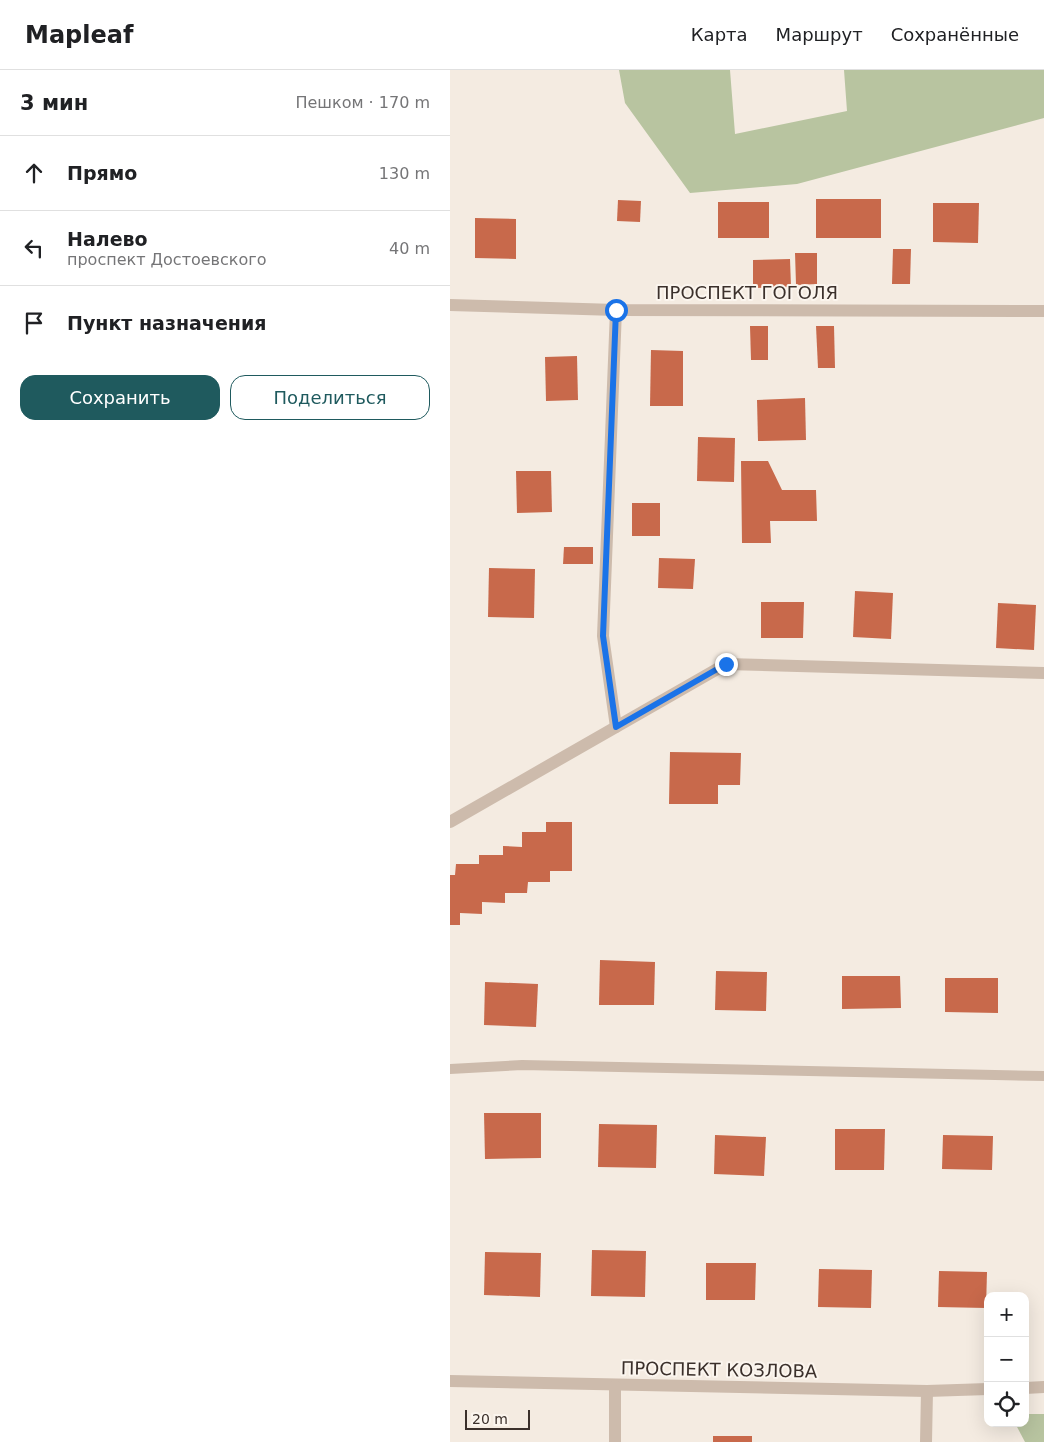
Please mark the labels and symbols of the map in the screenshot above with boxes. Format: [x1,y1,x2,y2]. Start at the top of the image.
street label: ПРОСПЕКТ ГОГОЛЯ [656,282,838,303]
route start [605,299,628,322]
route end [715,653,738,676]
street label: ПРОСПЕКТ КОЗЛОВА [621,1357,818,1382]
scale bar [465,1407,530,1430]

